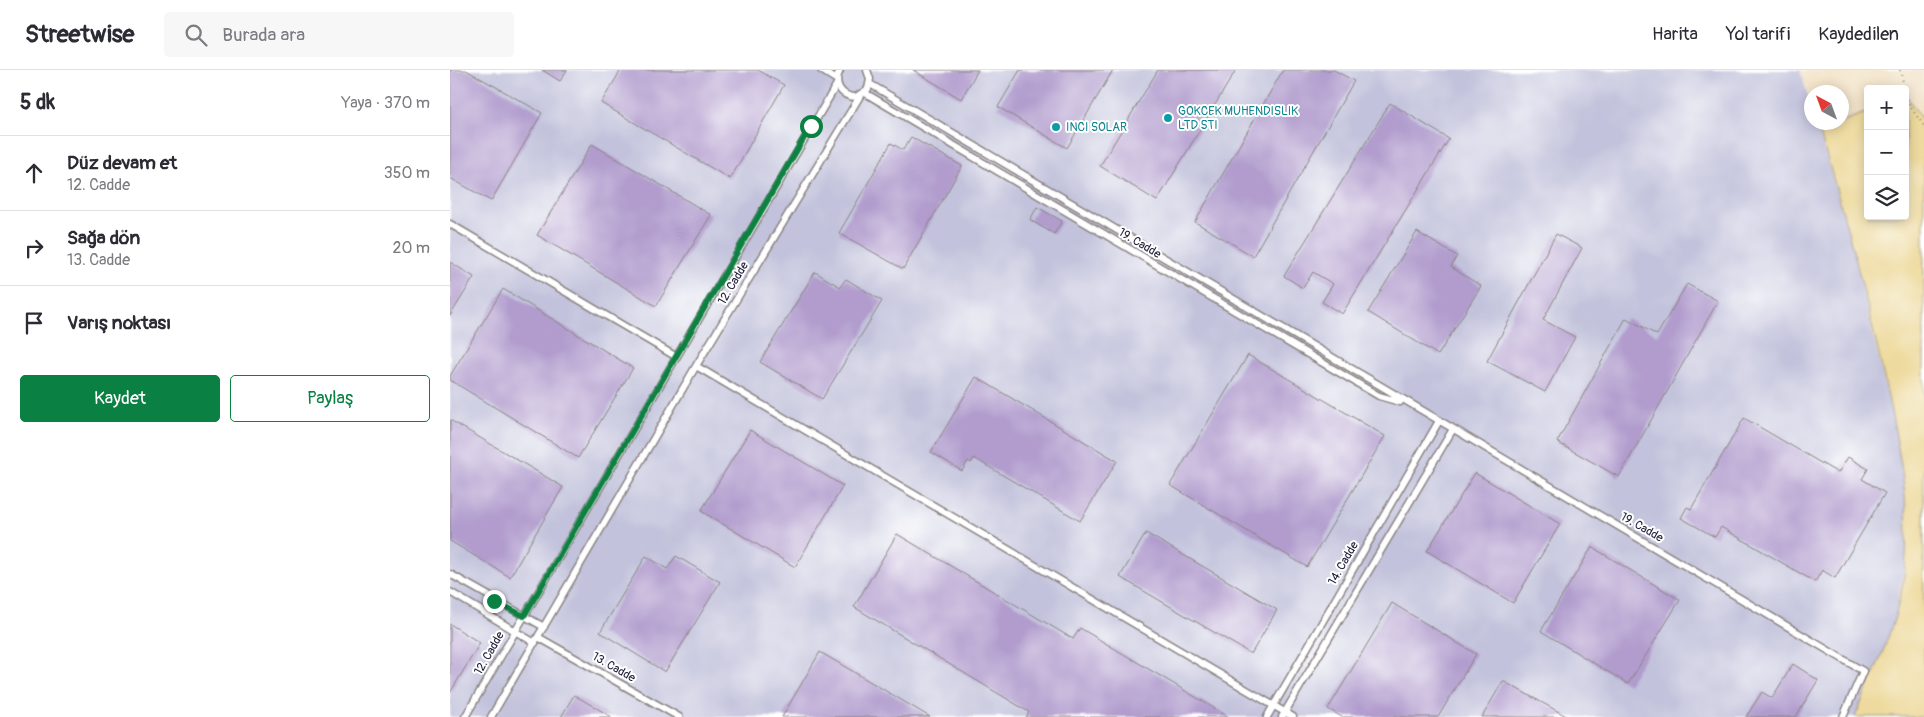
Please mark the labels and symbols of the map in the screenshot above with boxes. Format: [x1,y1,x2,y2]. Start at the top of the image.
north arrow [1804,85,1849,130]
place label: GOKCEK MUHENDISLIK LTD STI [1178,104,1298,133]
marker: GOKCEK MUHENDISLIK LTD STI [1162,112,1174,124]
route start [800,115,823,138]
place label: INCI SOLAR [1066,120,1127,135]
marker: INCI SOLAR [1050,121,1062,133]
street label: 19. Cadde [1116,225,1164,262]
street label: 12. Cadde [715,259,752,307]
street label: 19. Cadde [1618,509,1666,546]
street label: 14. Cadde [1325,539,1362,588]
route end [483,590,506,613]
street label: 12. Cadde [471,629,508,678]
street label: 13. Cadde [589,649,638,686]

